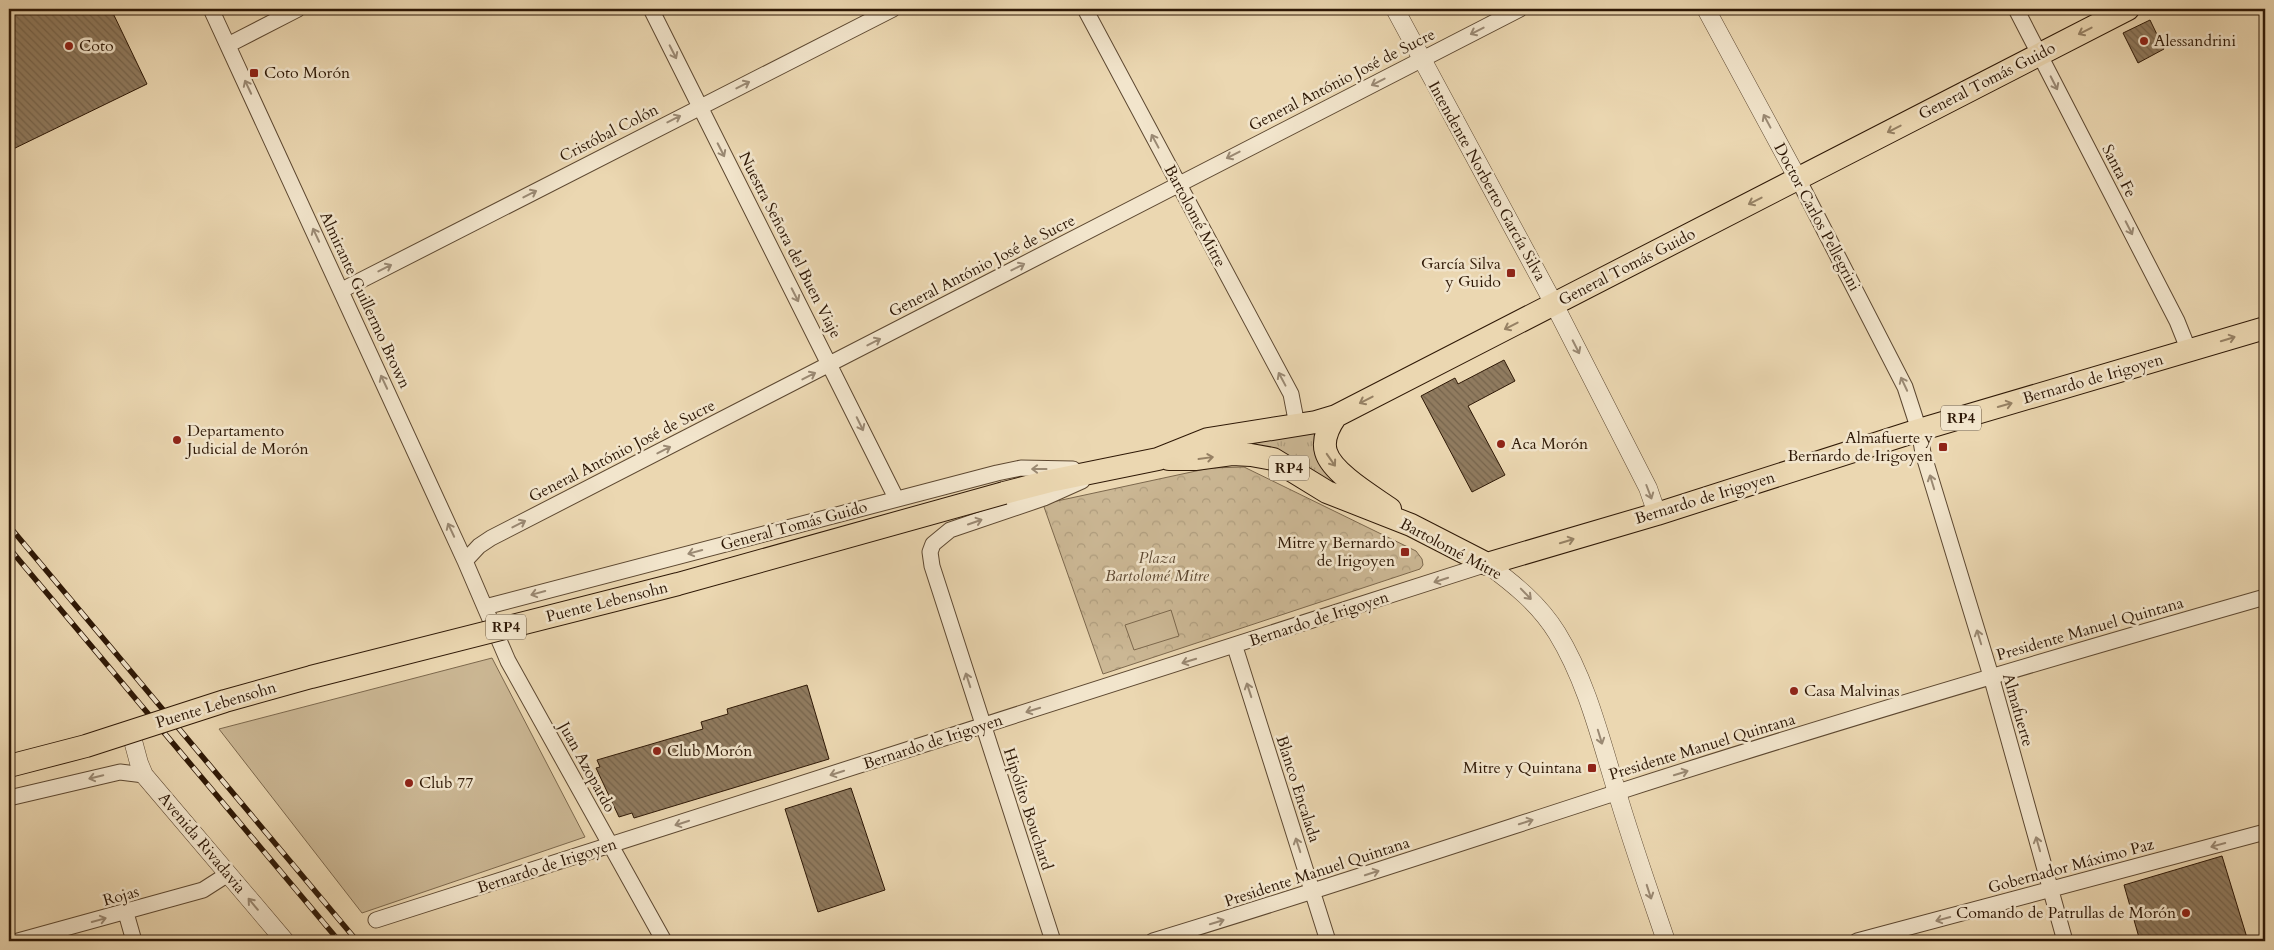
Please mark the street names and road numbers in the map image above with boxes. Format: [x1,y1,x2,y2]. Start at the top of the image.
street label: General António José de Sucre [1245,23,1439,137]
street label: General Tomás Guido [1915,37,2060,125]
street label: Intendente Norberto García Silva [1423,77,1551,285]
street label: Cristóbal Colón [556,99,662,167]
street label: Doctor Carlos Pellegrini [1769,139,1866,296]
street label: Santa Fe [2096,141,2142,201]
street label: Nuestra Señora del Buen Viaje [733,148,847,342]
street label: Bartolomé Mitre [1159,161,1231,271]
street label: Almirante Guillermo Brown [314,208,416,392]
street label: General António José de Sucre [885,209,1079,323]
street label: General Tomás Guido [1555,223,1700,311]
street label: Bernardo de Irigoyen [2020,348,2166,410]
street label: General António José de Sucre [525,394,719,508]
road number: RP4 [1941,406,1981,430]
road number: RP4 [1269,456,1309,480]
street label: Bernardo de Irigoyen [1632,466,1778,530]
street label: General Tomás Guido [718,496,870,556]
street label: Bartolomé Mitre [1396,513,1506,585]
street label: Puente Lebensohn [544,576,670,628]
street label: Bernardo de Irigoyen [1246,586,1392,652]
street label: Presidente Manuel Quintana [1994,592,2186,666]
road number: RP4 [486,614,526,640]
street label: Almafuerte [1997,671,2039,749]
street label: Puente Lebensohn [153,676,279,734]
street label: Presidente Manuel Quintana [1606,708,1798,786]
street label: Bernardo de Irigoyen [860,709,1006,775]
street label: Juan Azopardo [552,716,621,816]
street label: Blanco Encalada [1270,733,1326,845]
street label: Hipólito Bouchard [998,745,1058,873]
street label: Avenida Rivadavia [153,788,251,898]
street label: Presidente Manuel Quintana [1222,832,1413,912]
street label: Bernardo de Irigoyen [474,833,620,899]
street label: Gobernador Máximo Paz [1986,833,2156,899]
street label: Rojas [100,880,142,912]

